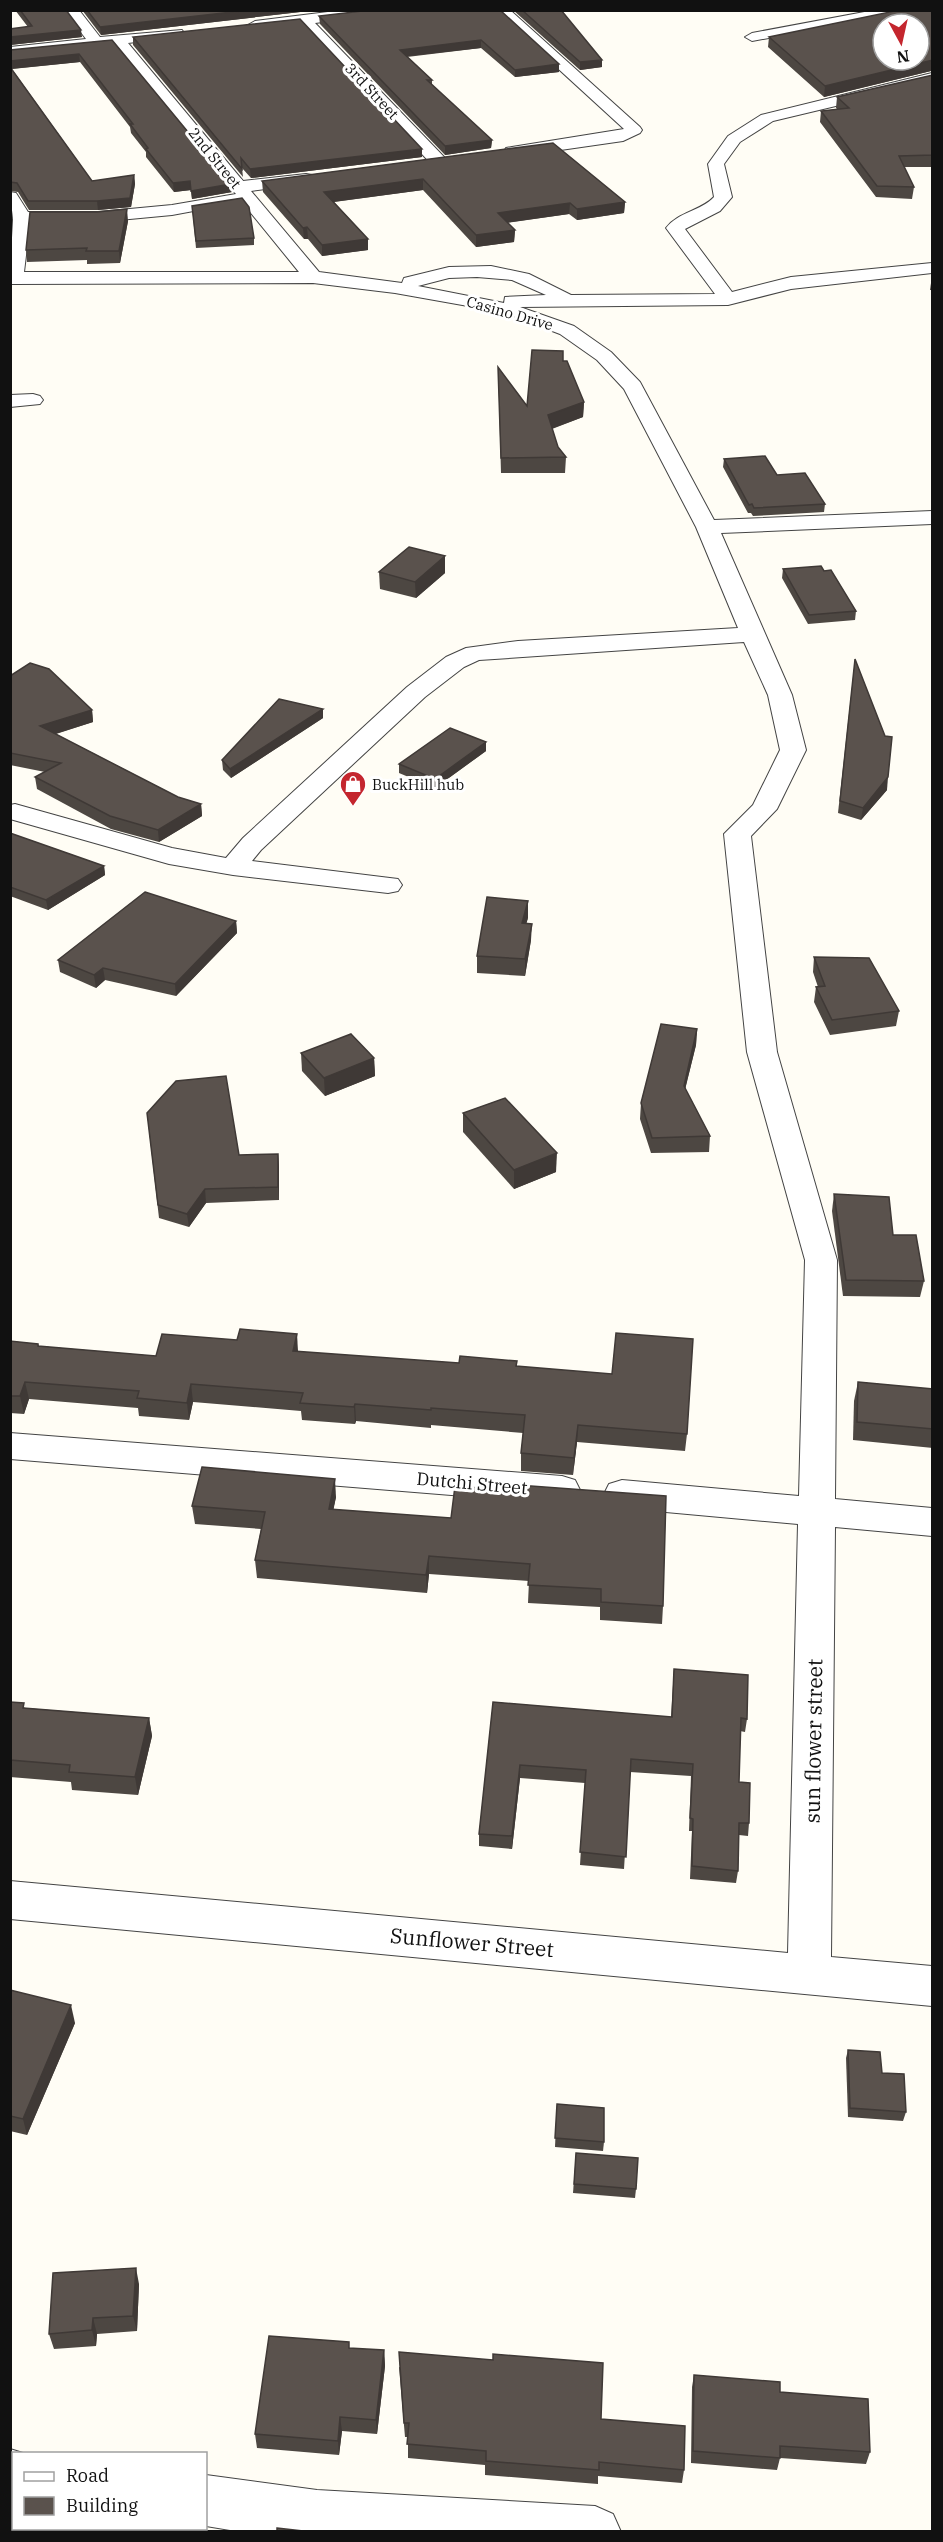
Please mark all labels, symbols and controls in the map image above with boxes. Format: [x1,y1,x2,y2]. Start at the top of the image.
north arrow [871,12,931,72]
text: N [895,46,911,68]
street label: 3rd Street [341,59,403,123]
street label: 2nd Street [185,124,245,192]
street label: Casino Drive [465,292,555,334]
shop icon: BuckHill hub [338,769,368,807]
place label: BuckHill hub [372,775,464,794]
street label: Dutchi Street [416,1467,528,1499]
street label: sun flower street [798,1658,828,1824]
street label: Sunflower Street [389,1921,555,1963]
legend [12,2452,207,2530]
text: Road [66,2464,109,2487]
text: Building [66,2494,138,2517]

